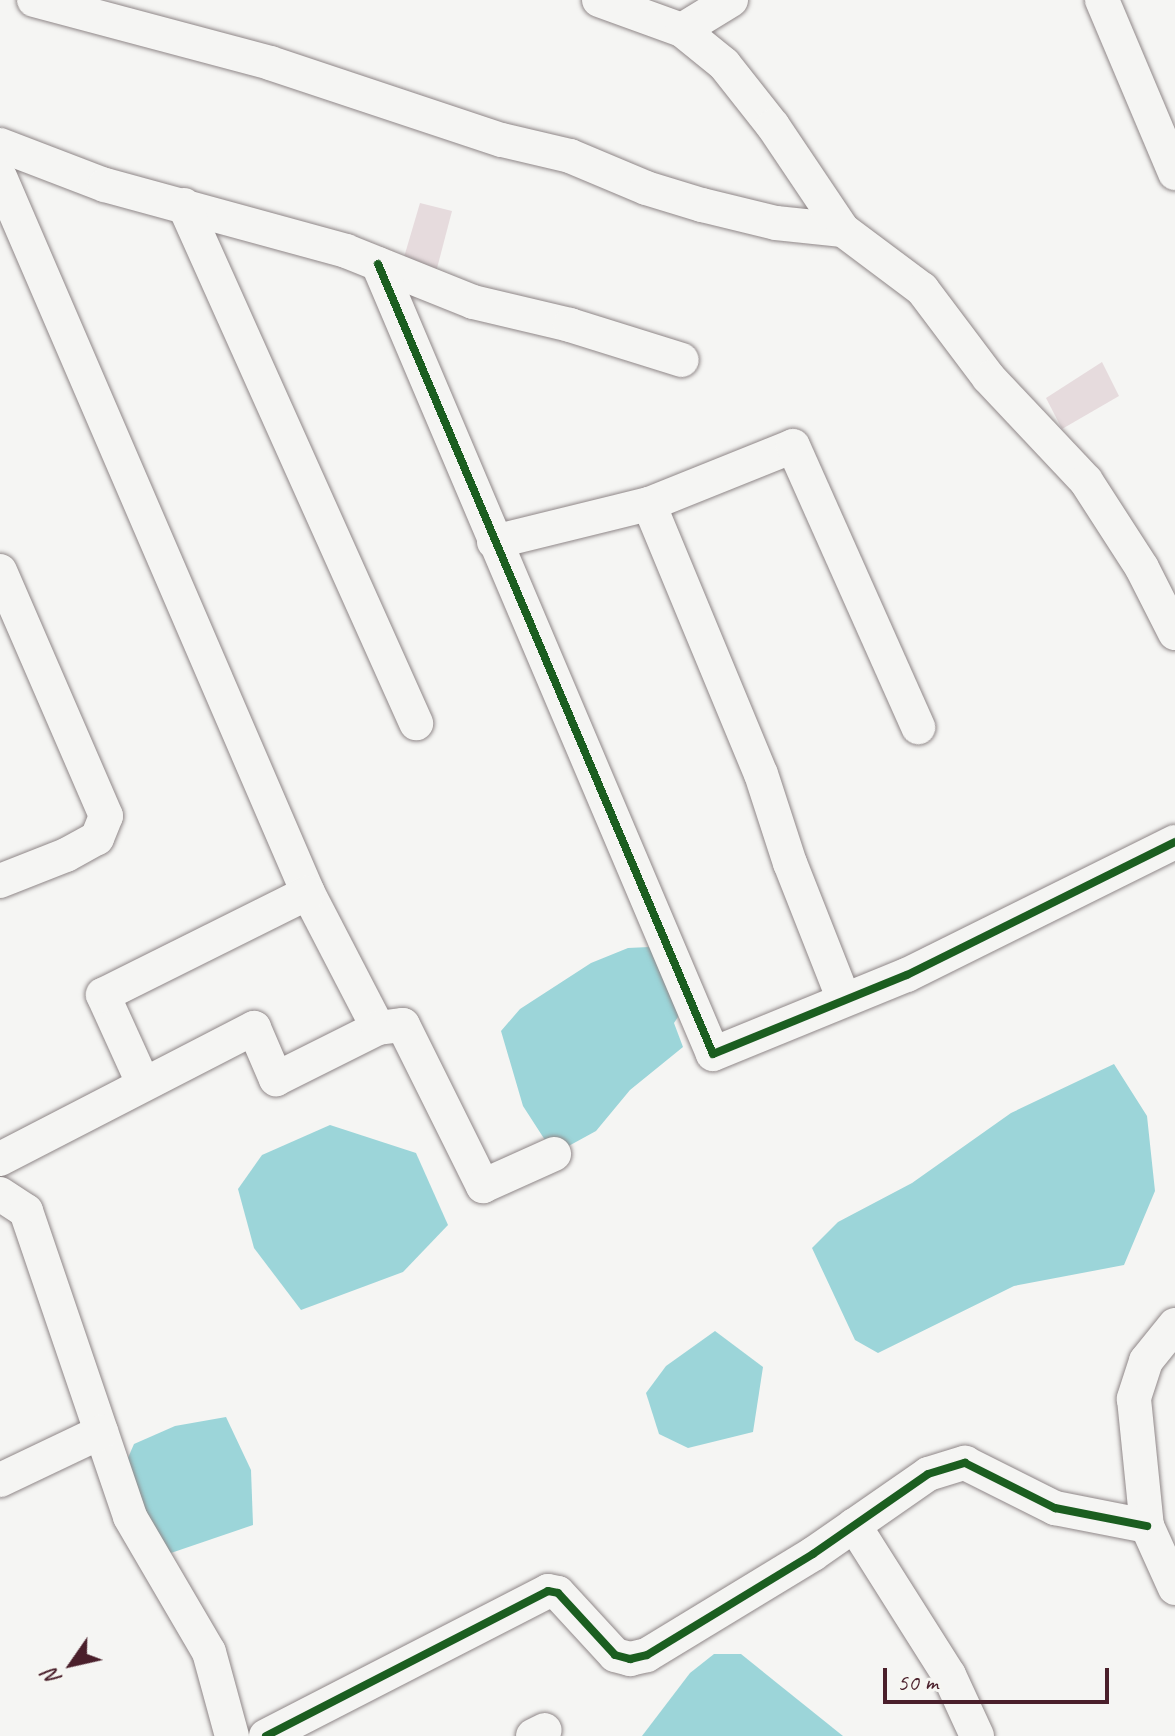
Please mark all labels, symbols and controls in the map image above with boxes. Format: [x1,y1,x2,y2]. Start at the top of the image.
north arrow [32,1624,112,1704]
scale bar [887,1652,1113,1702]
text: N [37,1664,68,1691]
text: 50 m [897,1667,938,1697]

